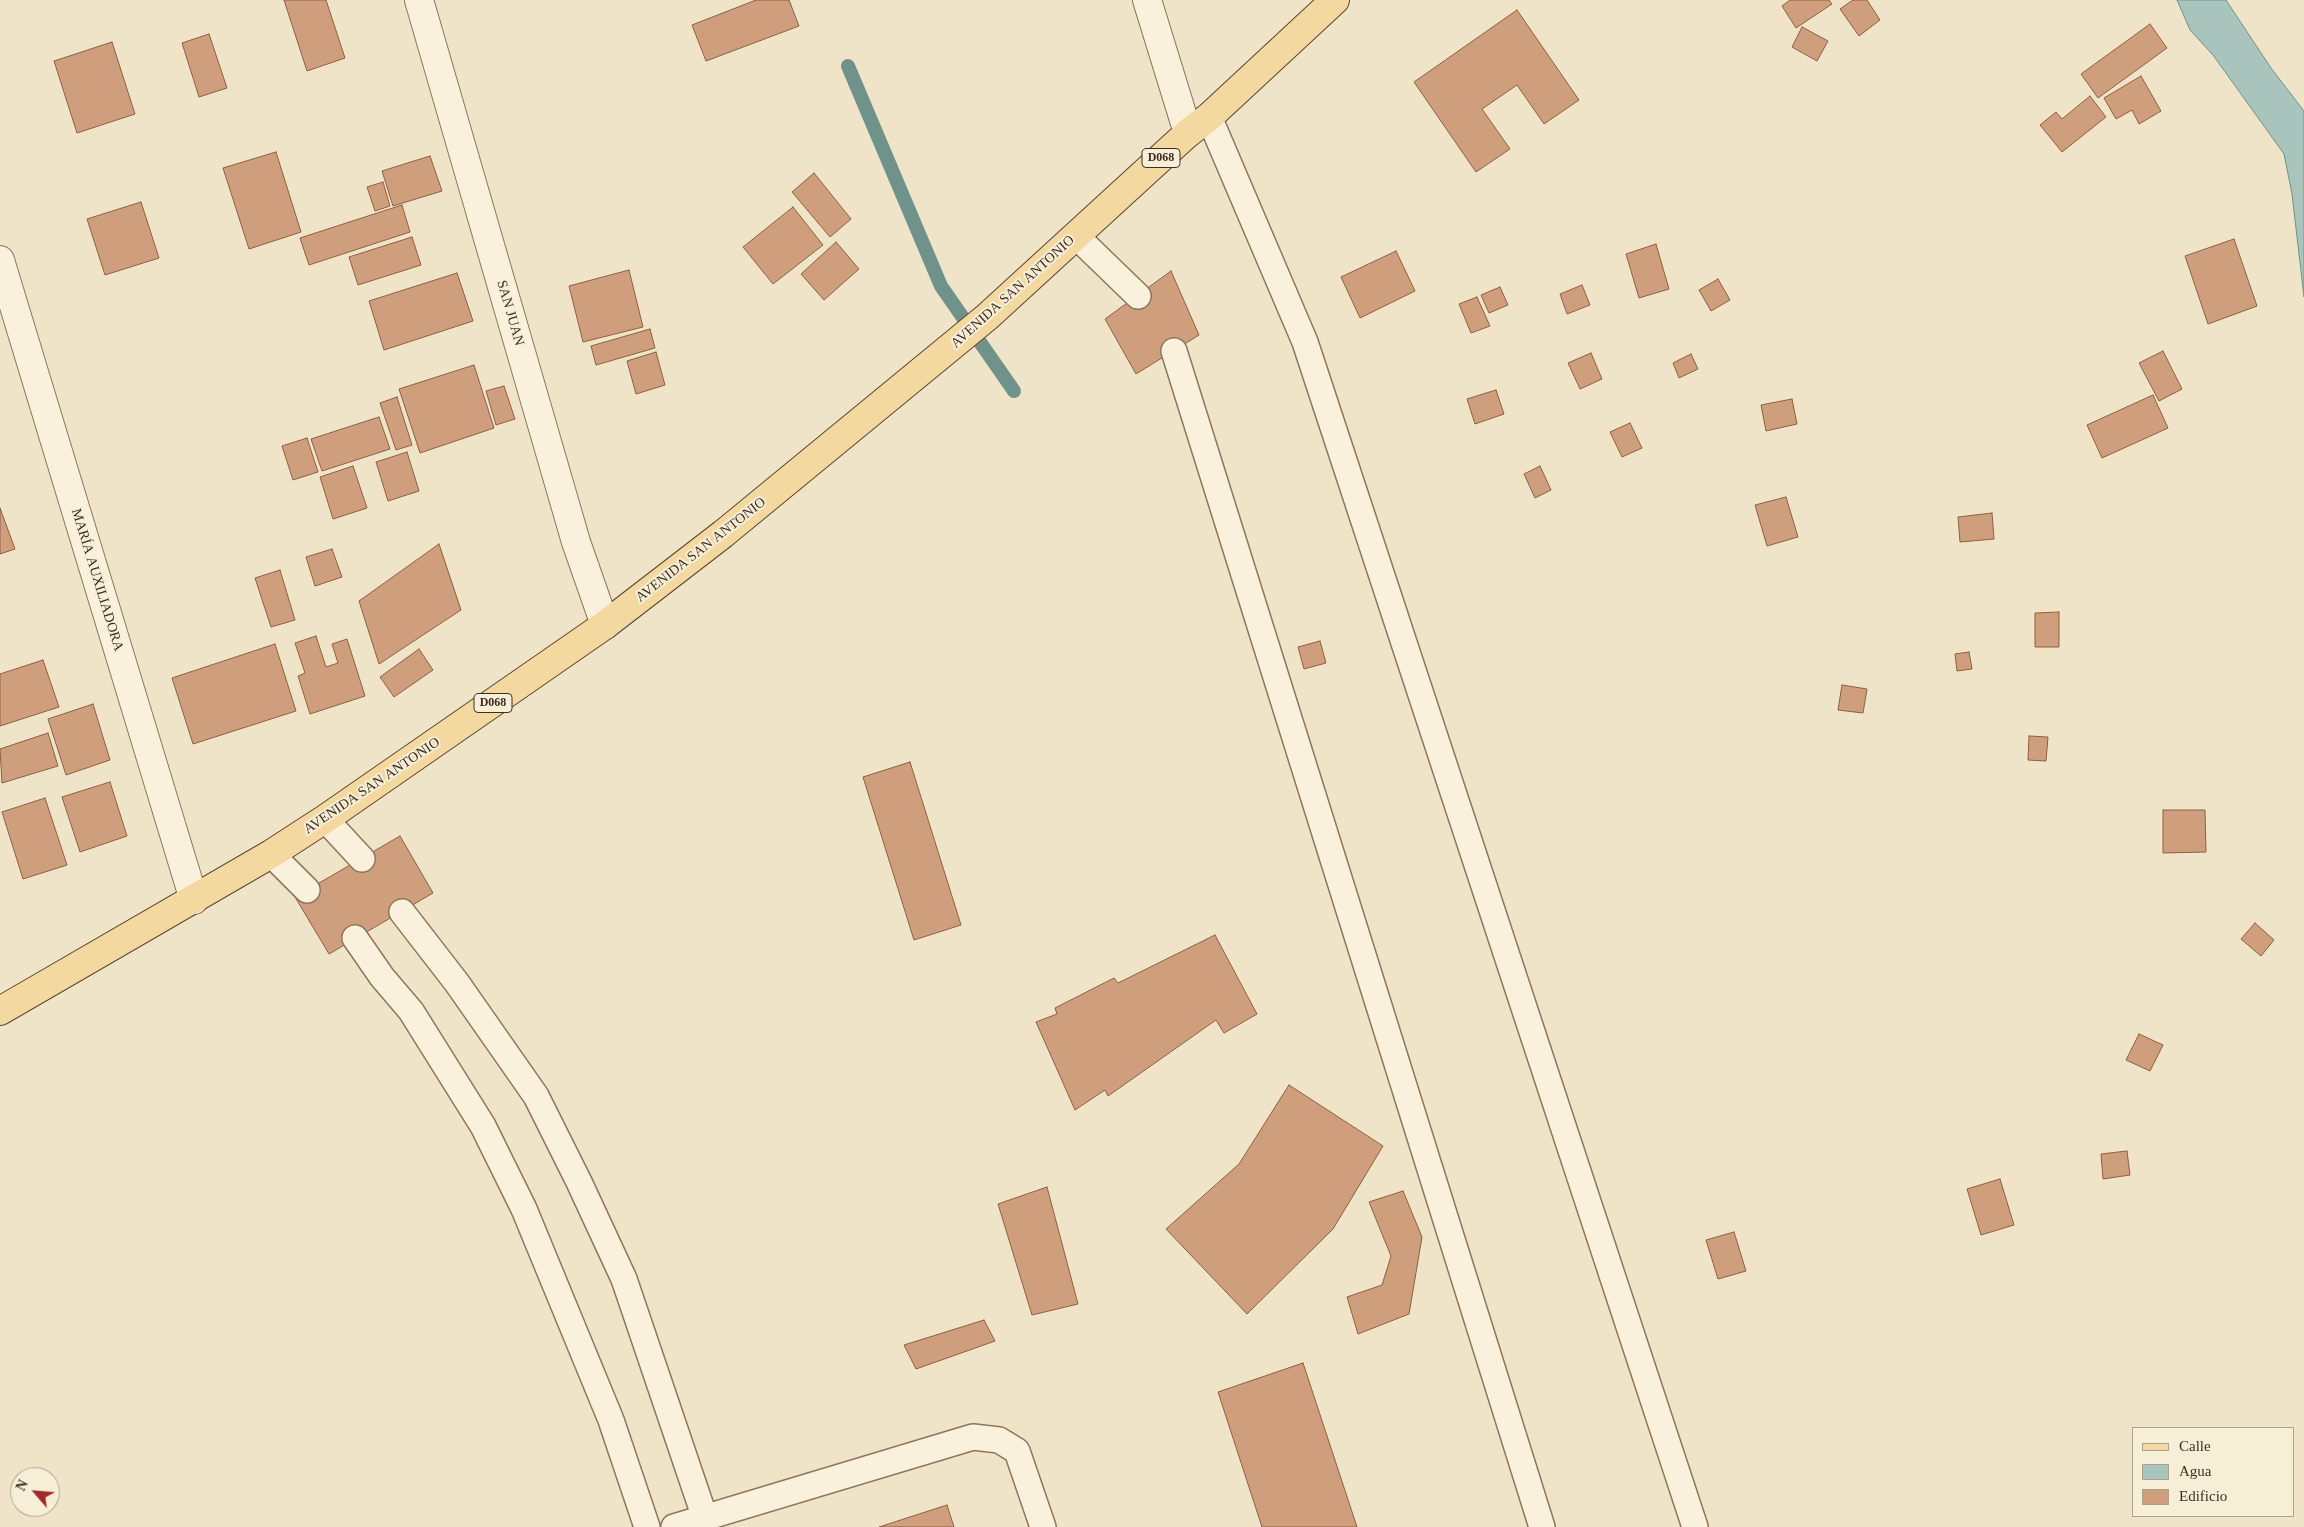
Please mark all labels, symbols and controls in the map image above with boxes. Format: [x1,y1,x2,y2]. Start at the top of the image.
road number: D068 [1142,148,1180,168]
street label: AVENIDA SAN ANTONIO [948,232,1078,352]
street label: SAN JUAN [493,278,527,348]
street label: AVENIDA SAN ANTONIO [633,494,769,606]
street label: MARÍA AUXILIADORA [67,507,127,653]
road number: D068 [474,694,512,712]
street label: AVENIDA SAN ANTONIO [301,734,443,838]
legend [2132,1427,2294,1517]
text: Calle [2179,1438,2211,1454]
text: Agua [2179,1463,2212,1479]
north arrow [10,1467,60,1517]
text: N [13,1478,31,1493]
text: Edificio [2179,1488,2227,1504]

